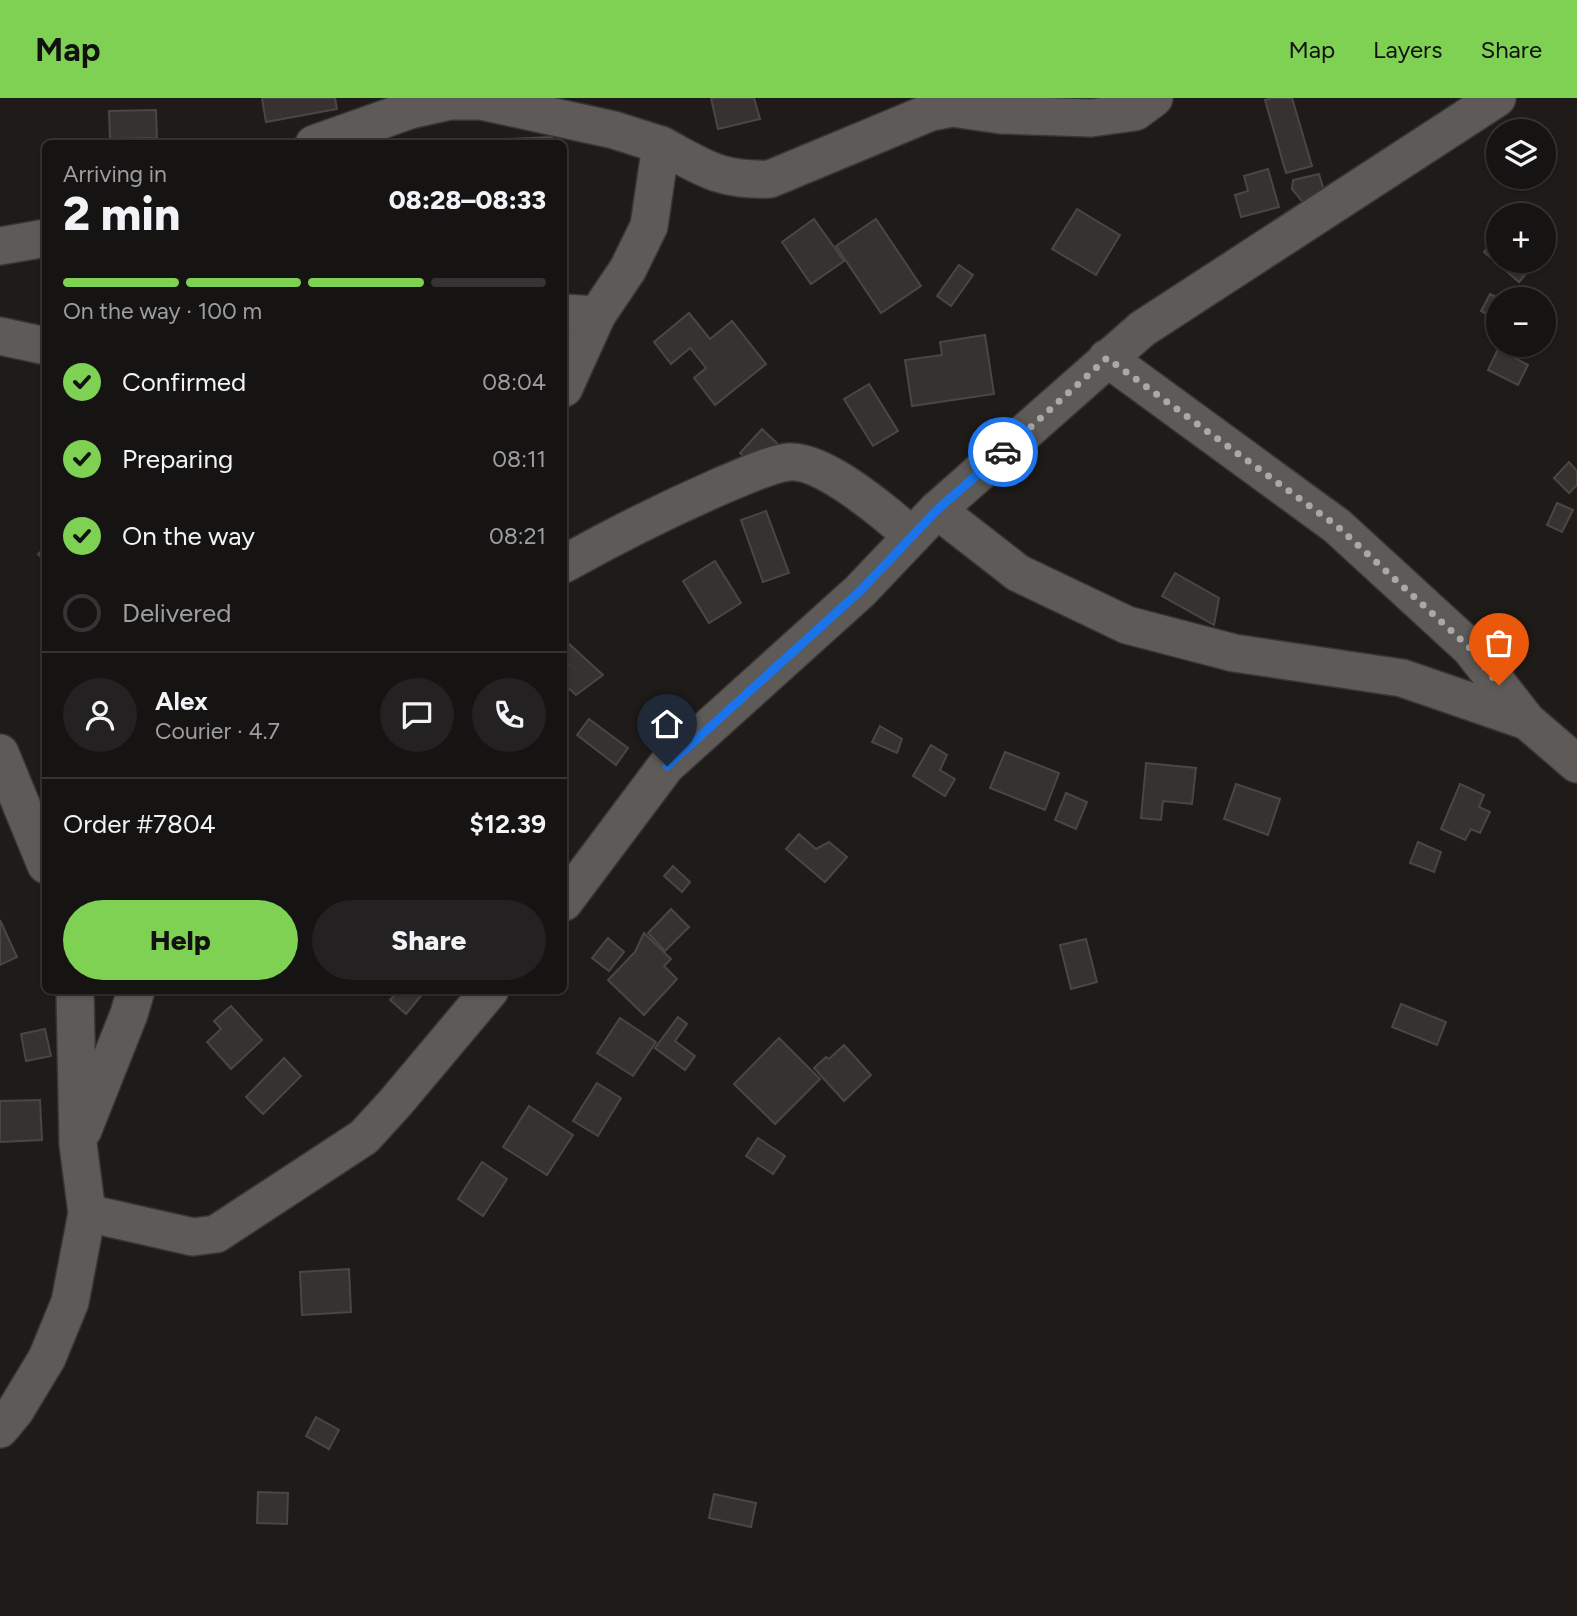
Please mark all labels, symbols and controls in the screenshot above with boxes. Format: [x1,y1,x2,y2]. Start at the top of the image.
text: Map [35,30,101,69]
text: Map [1288,35,1335,64]
text: Layers [1373,35,1442,64]
text: Share [1480,35,1542,64]
map controls [1486,119,1556,357]
button: layers [1486,119,1556,189]
text: Arriving in [63,160,167,188]
text: 08:28–08:33 [389,184,546,216]
text: 2 min [63,186,180,242]
button: + [1486,203,1556,273]
button: − [1486,287,1556,357]
text: On the way · 100 m [63,297,262,325]
icon: check [63,363,101,401]
text: Confirmed [122,366,246,398]
text: 08:04 [482,368,546,396]
courier [968,417,1038,487]
icon: car [984,433,1022,471]
icon: check [63,440,101,478]
text: Preparing [122,443,233,475]
text: 08:11 [492,445,546,473]
icon: check [63,517,101,555]
text: On the way [122,520,255,552]
text: 08:21 [489,522,546,550]
text: Delivered [122,597,231,629]
pin [1469,613,1529,685]
icon: bag [1480,624,1518,662]
button: person [63,678,137,752]
button: chat [380,678,454,752]
button: phone [472,678,546,752]
text: Alex [155,685,208,717]
pin [637,694,697,766]
icon: home [648,705,686,743]
text: Courier · 4.7 [155,717,280,745]
text: Order #7804 [63,808,216,840]
text: $12.39 [470,808,546,840]
button: Help [63,900,298,980]
button: Share [312,900,546,980]

